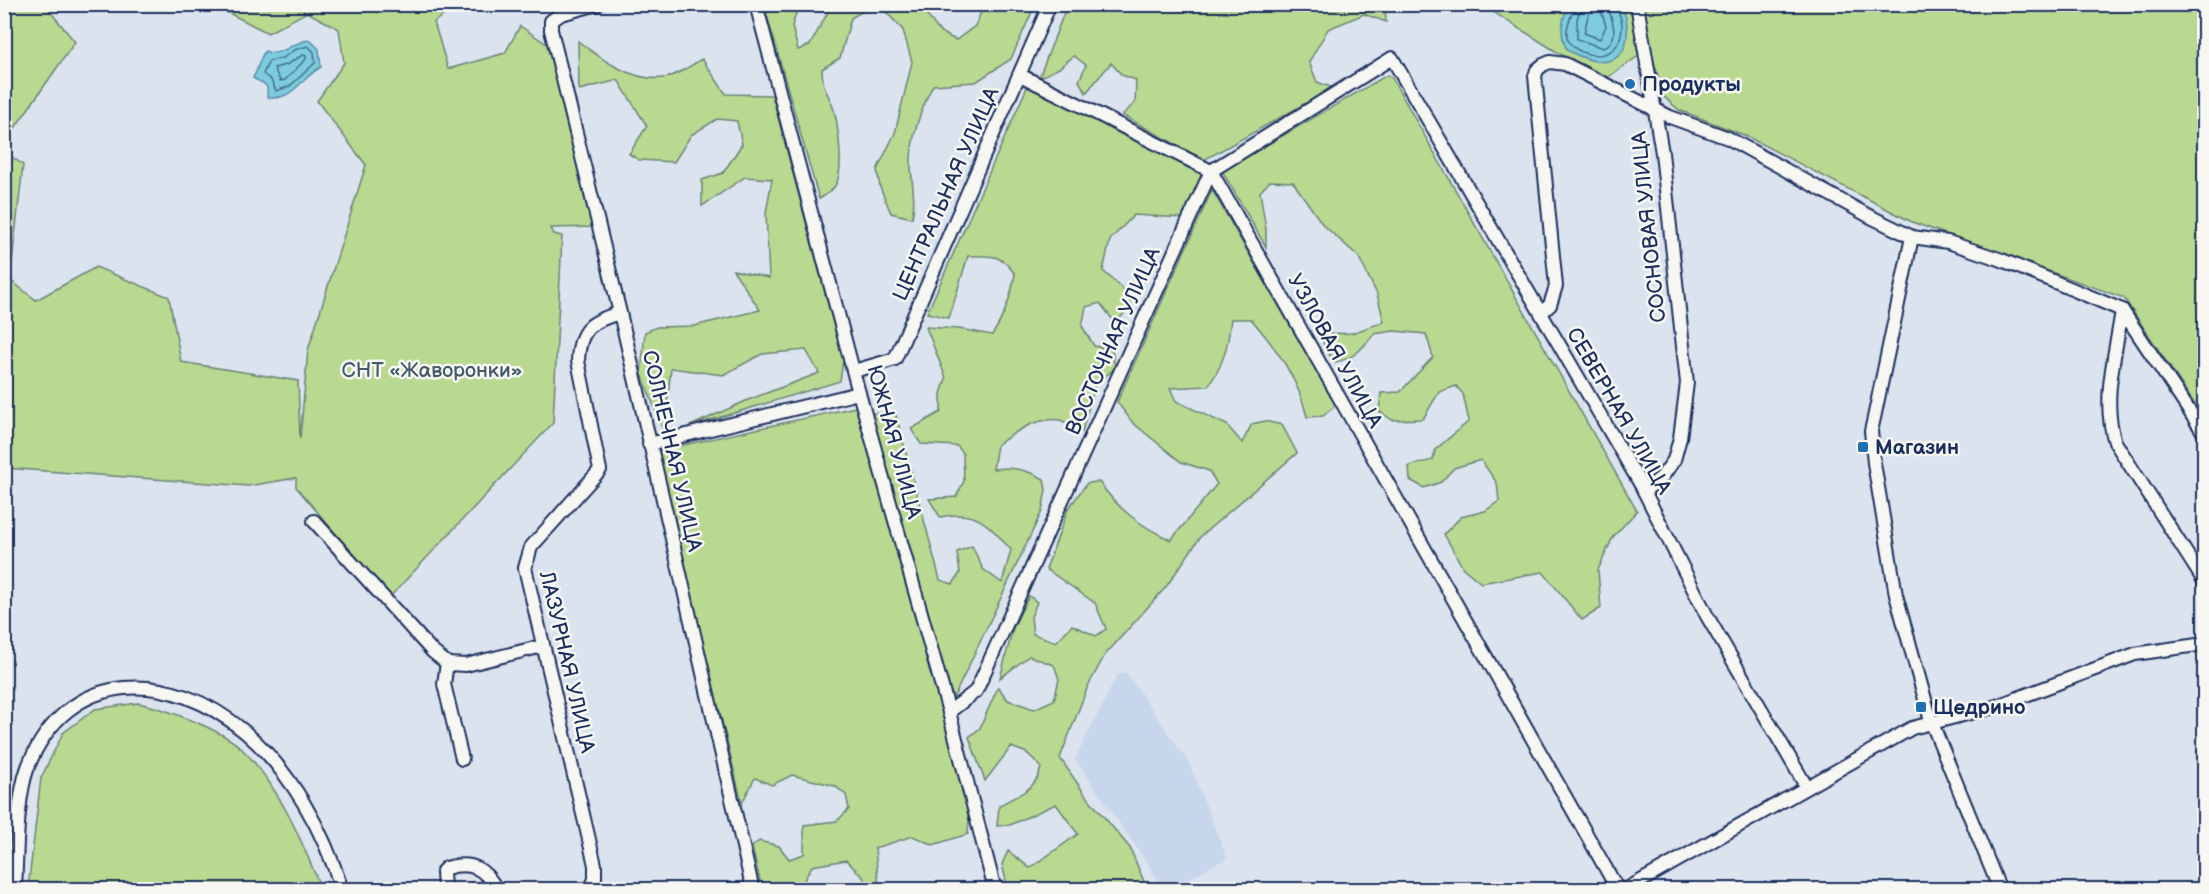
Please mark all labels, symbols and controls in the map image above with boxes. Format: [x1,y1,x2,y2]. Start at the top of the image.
place label: Продукты [1642,72,1741,97]
marker: Продукты [1623,77,1637,91]
street label: ЦЕНТРАЛЬНАЯ УЛИЦА [888,83,1004,305]
street label: СОСНОВАЯ УЛИЦА [1627,130,1671,324]
street label: ВОСТОЧНАЯ УЛИЦА [1060,243,1166,439]
street label: УЗЛОВАЯ УЛИЦА [1282,270,1388,433]
street label: СЕВЕРНАЯ УЛИЦА [1561,323,1677,499]
street label: СОЛНЕЧНАЯ УЛИЦА [637,348,707,554]
park label: СНТ «Жаворонки» [342,358,522,383]
street label: ЮЖНАЯ УЛИЦА [861,362,927,522]
place label: Магазин [1875,435,1959,460]
marker: Магазин [1856,440,1870,454]
street label: ЛАЗУРНАЯ УЛИЦА [534,568,600,755]
place label: Щедрино [1933,695,2025,720]
marker: Щедрино [1914,700,1928,714]

